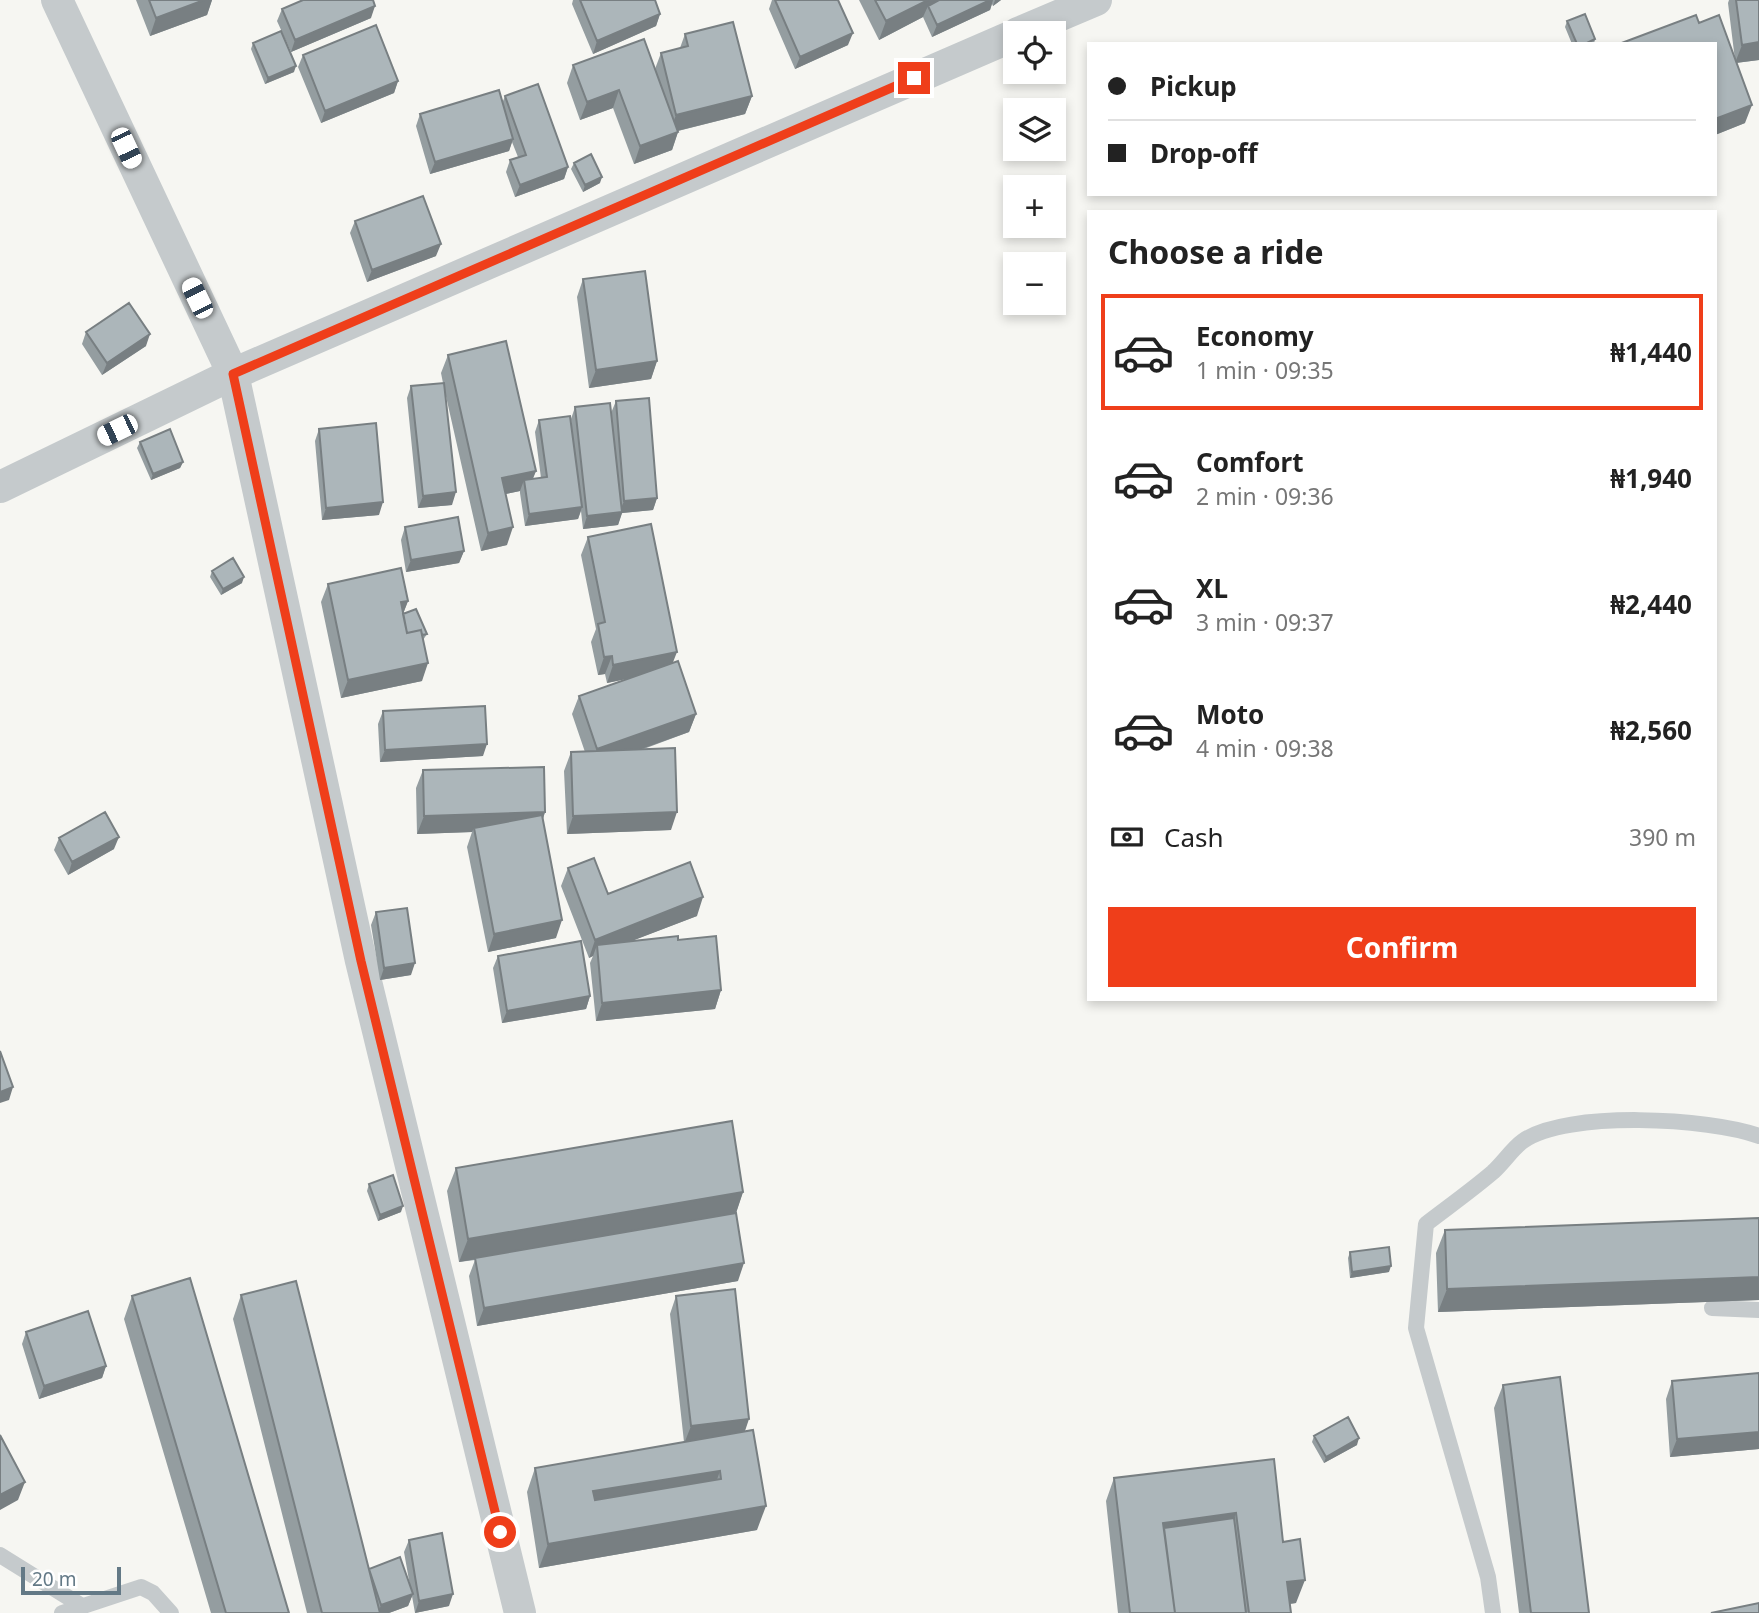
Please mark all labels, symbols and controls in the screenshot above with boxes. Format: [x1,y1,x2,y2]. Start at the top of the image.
map controls [1003,21,1066,315]
button: locate [1003,21,1066,84]
route end [898,62,930,94]
text: Pickup [1150,68,1237,104]
button: layers [1003,98,1066,161]
car [108,125,145,171]
text: Drop-off [1150,135,1257,171]
button: + [1003,175,1066,238]
text: Choose a ride [1108,230,1324,273]
button: − [1003,252,1066,315]
car [179,275,216,321]
text: Economy [1196,318,1314,354]
icon: car [1112,321,1175,384]
text: ₦1,440 [1610,334,1692,370]
text: 1 min · 09:35 [1196,354,1334,386]
car [94,411,141,449]
text: Comfort [1196,444,1304,480]
icon: car [1112,447,1175,510]
text: ₦1,940 [1610,460,1692,496]
text: 2 min · 09:36 [1196,480,1334,512]
text: XL [1196,570,1228,606]
icon: car [1112,573,1175,636]
text: ₦2,440 [1610,586,1692,622]
text: 3 min · 09:37 [1196,606,1334,638]
text: Moto [1196,696,1264,732]
icon: car [1112,699,1175,762]
text: ₦2,560 [1610,712,1692,748]
text: 4 min · 09:38 [1196,732,1334,764]
icon: cash [1108,818,1146,856]
text: Cash [1164,819,1224,855]
text: 390 m [1629,821,1696,853]
button: Confirm [1108,907,1696,987]
route start [484,1516,516,1548]
scale bar [21,1564,121,1596]
text: 20 m [32,1566,76,1592]

